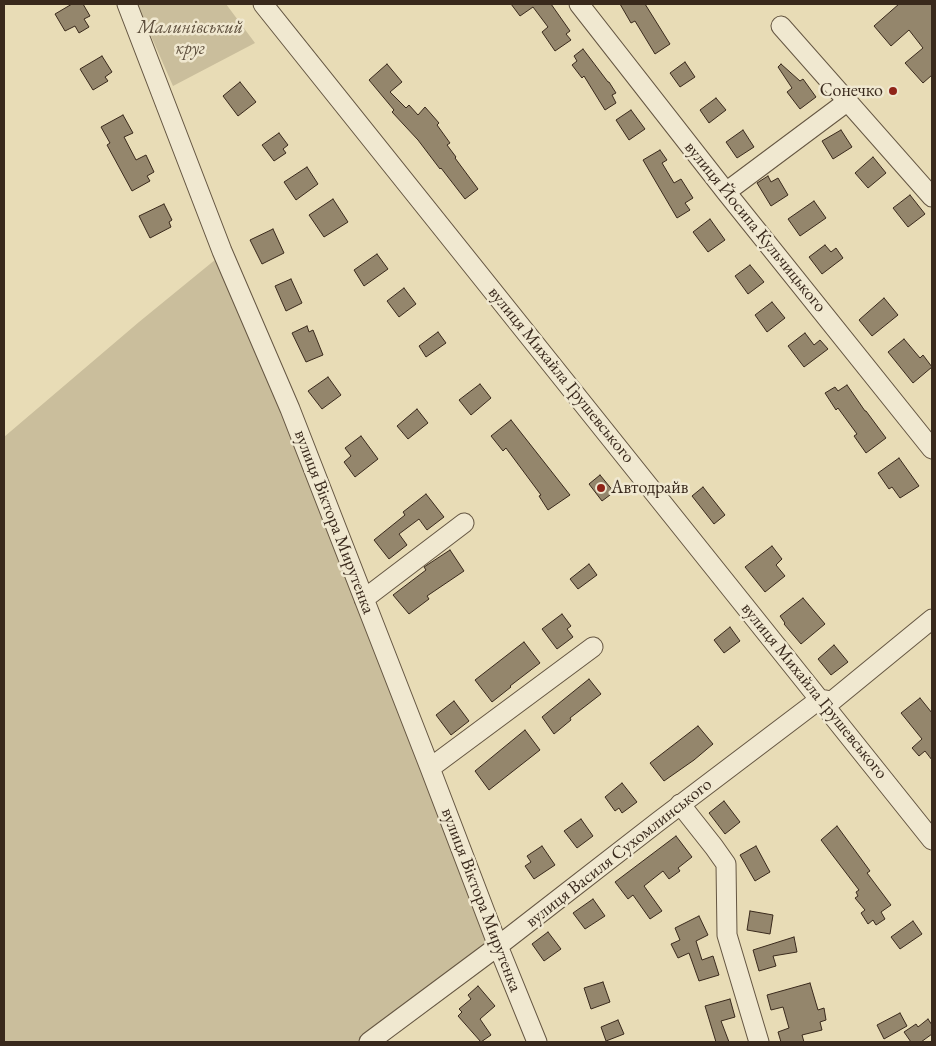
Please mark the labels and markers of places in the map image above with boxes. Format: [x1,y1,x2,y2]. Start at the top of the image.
place label: Сонечко [820,80,883,102]
marker: Сонечко [887,85,899,97]
place label: Автодрайв [611,477,688,499]
marker: Автодрайв [595,482,607,494]

